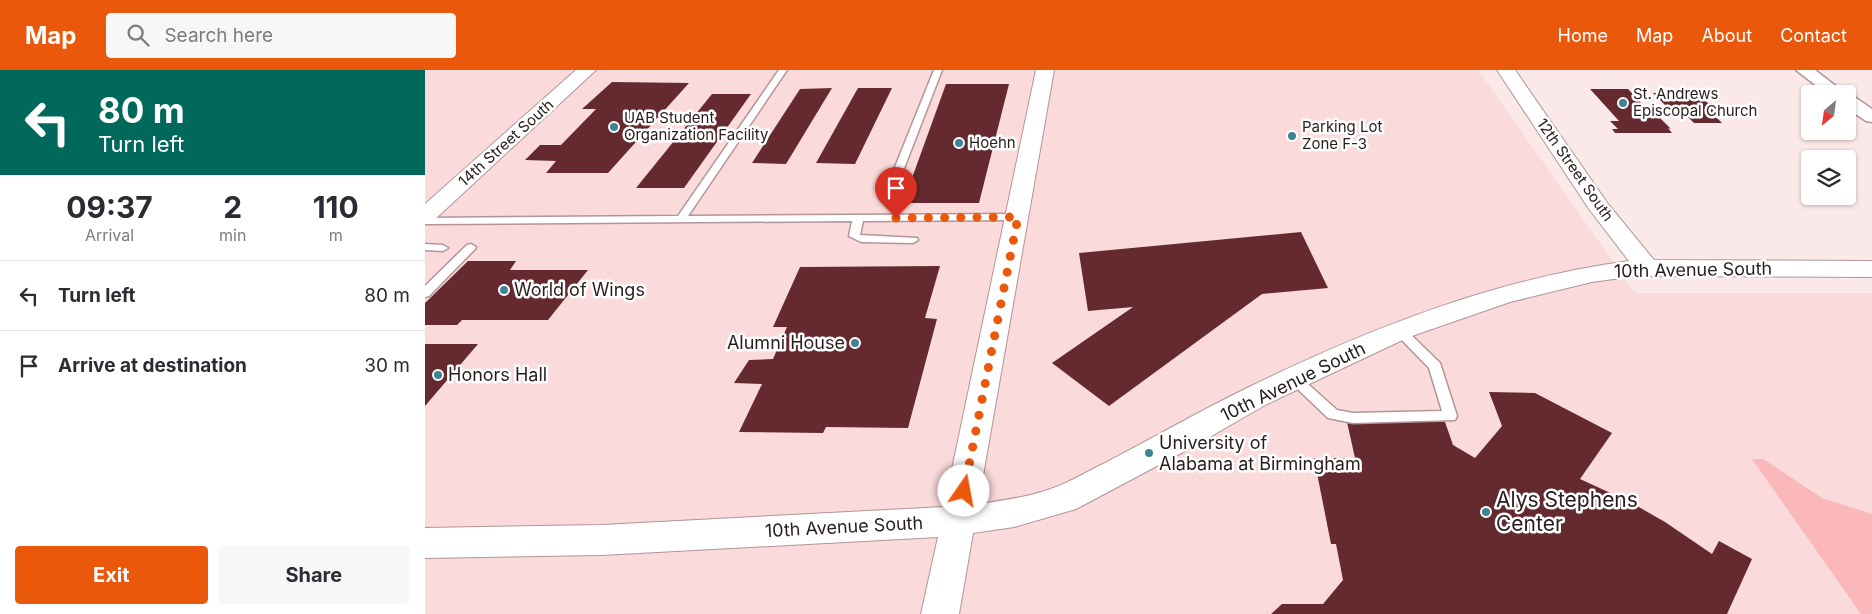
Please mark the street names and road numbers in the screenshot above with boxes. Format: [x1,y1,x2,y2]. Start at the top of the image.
street label: 14th Street South [454,95,557,190]
street label: 12th Street South [1533,115,1618,225]
street label: 10th Avenue South [1614,258,1772,281]
street label: 10th Avenue South [1217,337,1369,426]
street label: 10th Avenue South [764,512,924,541]

